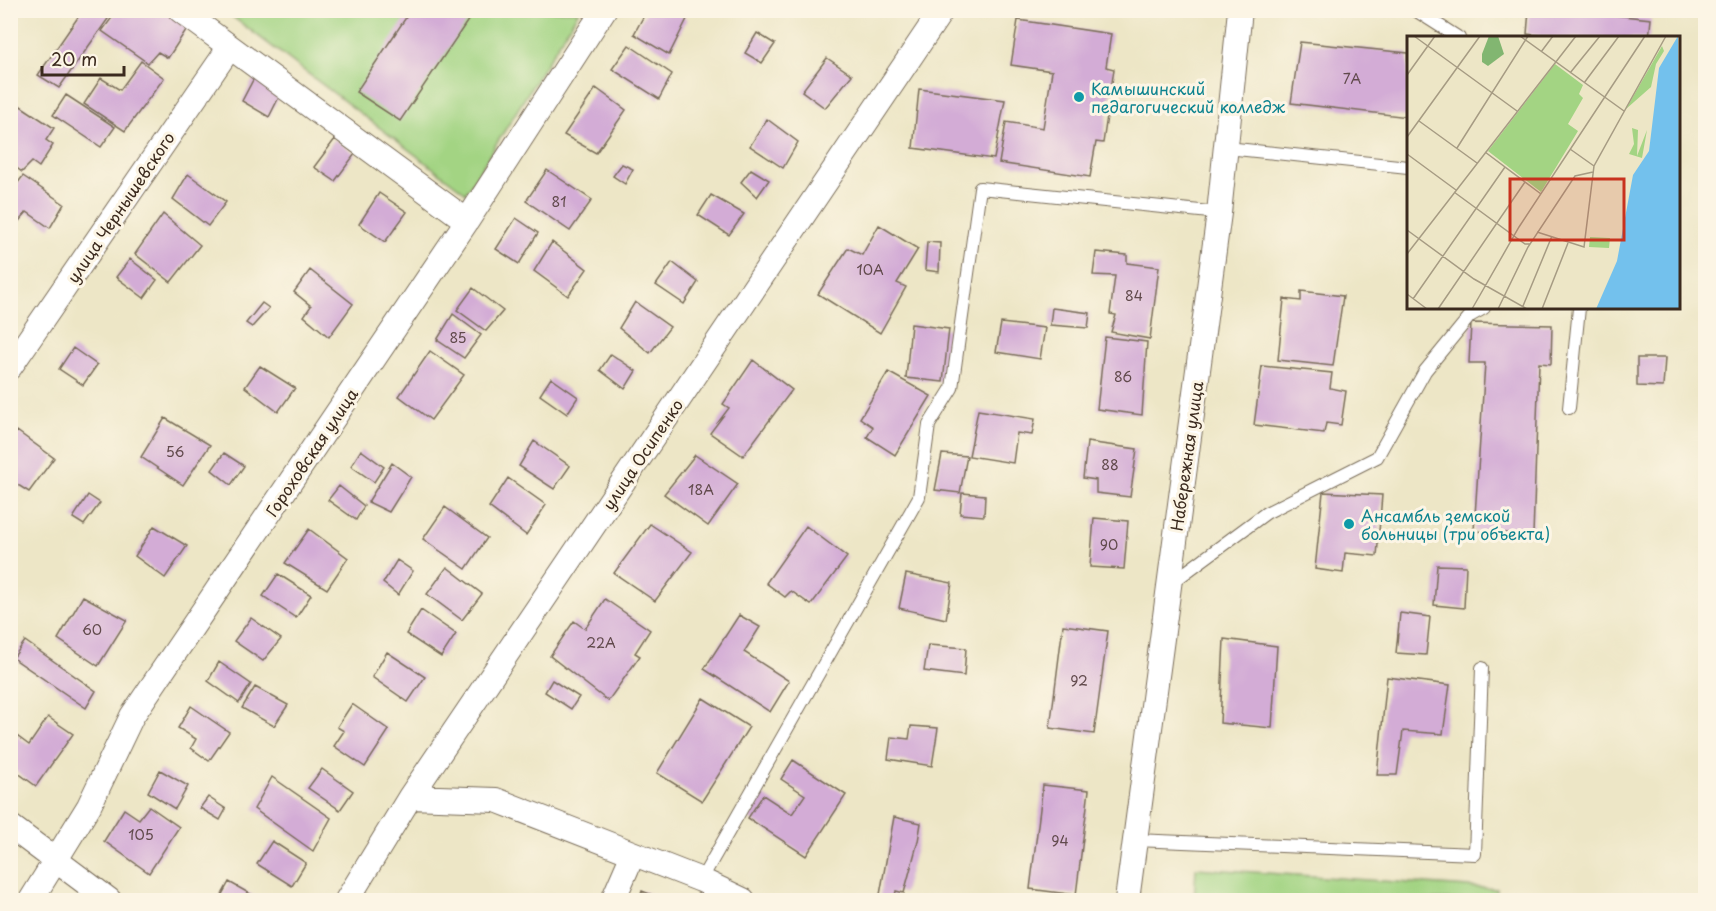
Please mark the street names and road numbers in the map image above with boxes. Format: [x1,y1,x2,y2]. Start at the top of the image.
street label: улица Чернышевского [60,127,180,287]
street label: Набережная улица [1164,380,1208,532]
street label: Гороховская улица [259,383,363,521]
street label: улица Осипенко [596,394,688,514]

